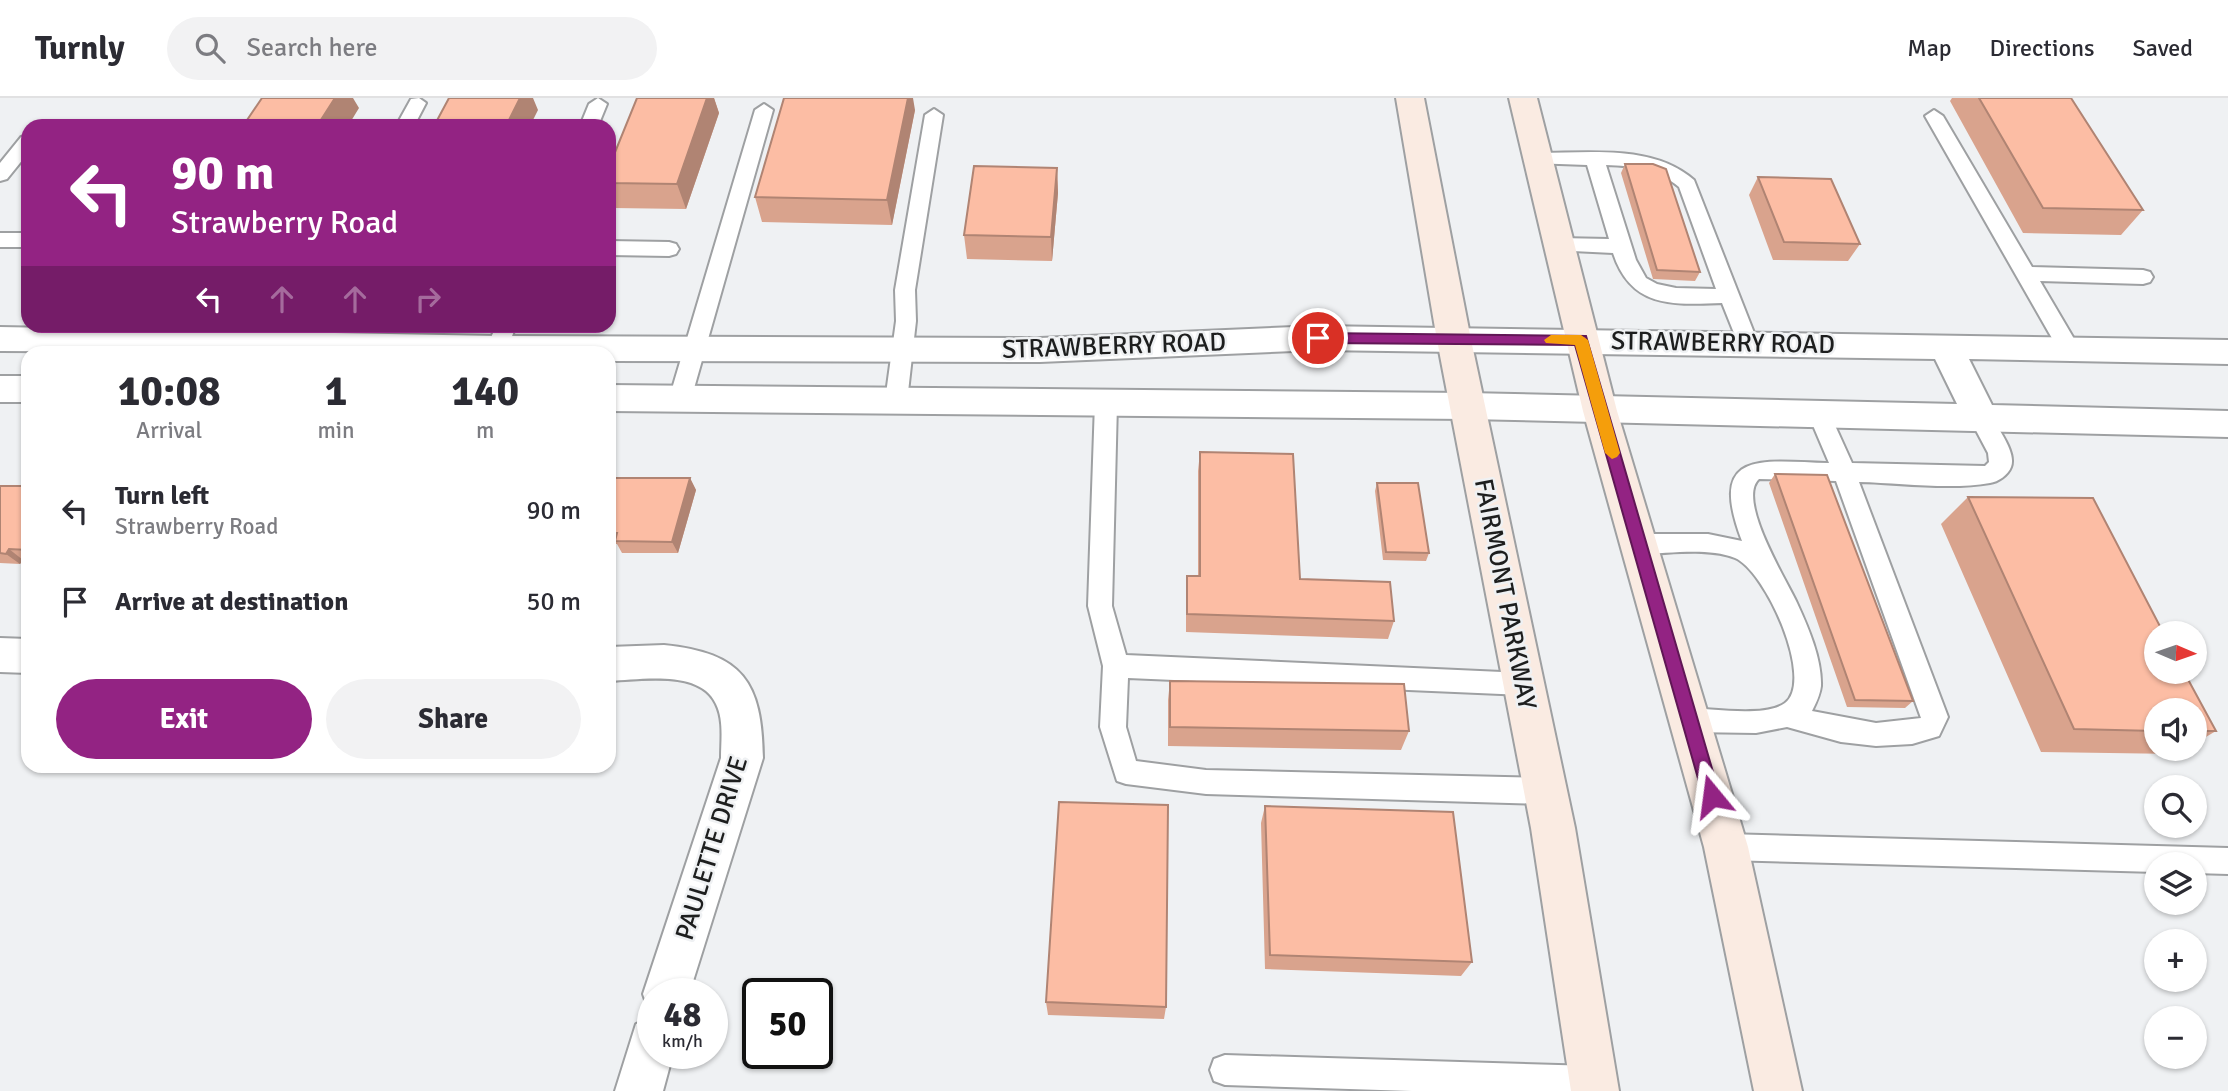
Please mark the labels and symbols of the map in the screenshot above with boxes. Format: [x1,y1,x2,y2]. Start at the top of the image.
pin [1288,308,1348,368]
street label: STRAWBERRY ROAD [1611,325,1835,361]
street label: STRAWBERRY ROAD [1001,326,1227,366]
street label: FAIRMONT PARKWAY [1467,476,1543,712]
north arrow [2144,621,2207,684]
street label: PAULETTE DRIVE [669,752,755,944]
position arrow [1675,759,1749,833]
speed limit sign: 50 [742,978,833,1069]

